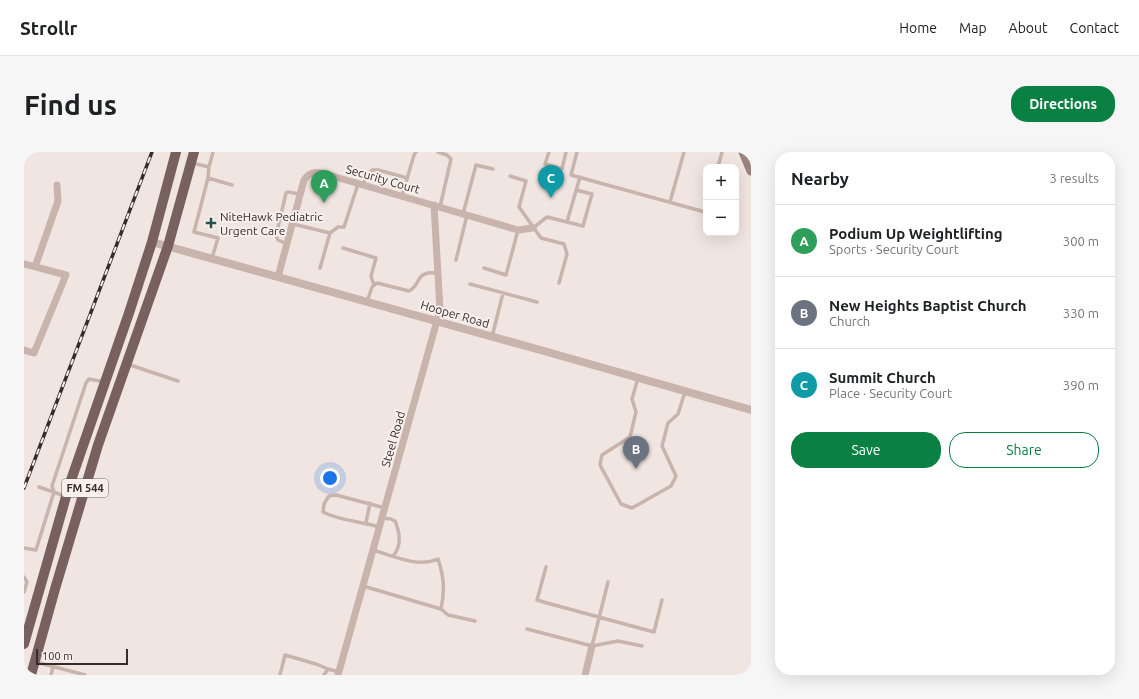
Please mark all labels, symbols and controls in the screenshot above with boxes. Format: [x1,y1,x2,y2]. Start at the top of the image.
text: Strollr [20,17,77,39]
text: Home [899,20,937,36]
text: Map [959,20,987,36]
text: About [1009,20,1048,36]
text: Contact [1070,20,1119,36]
button: Directions [1011,86,1115,122]
text: Find us [24,89,117,120]
street label: Security Court [344,162,422,196]
map controls [703,164,739,236]
button: + [703,164,739,200]
pin: C [538,165,564,198]
text: Nearby [791,169,849,188]
pin: A [311,170,337,203]
text: 3 results [1049,171,1099,185]
button: − [703,200,739,236]
place label: NiteHawk Pediatric Urgent Care [220,210,323,237]
marker: NiteHawk Pediatric Urgent Care [205,217,217,229]
text: Podium Up Weightlifting [829,225,1003,242]
text: A [799,234,809,248]
text: 300 m [1063,234,1099,248]
text: Sports · Security Court [829,242,959,256]
text: New Heights Baptist Church [829,297,1027,314]
street label: Hooper Road [419,298,491,330]
text: B [800,306,808,320]
text: 330 m [1063,306,1099,320]
text: Church [829,314,870,328]
text: Summit Church [829,369,936,386]
text: C [800,378,808,392]
text: 390 m [1063,378,1099,392]
text: Place · Security Court [829,386,952,400]
street label: Steel Road [379,409,407,469]
button: Save [791,432,941,468]
button: Share [949,432,1099,468]
pin: B [623,436,649,469]
your location [320,468,340,488]
road number: FM 544 [62,479,108,497]
scale bar [36,647,128,666]
text: 100 m [42,650,73,662]

